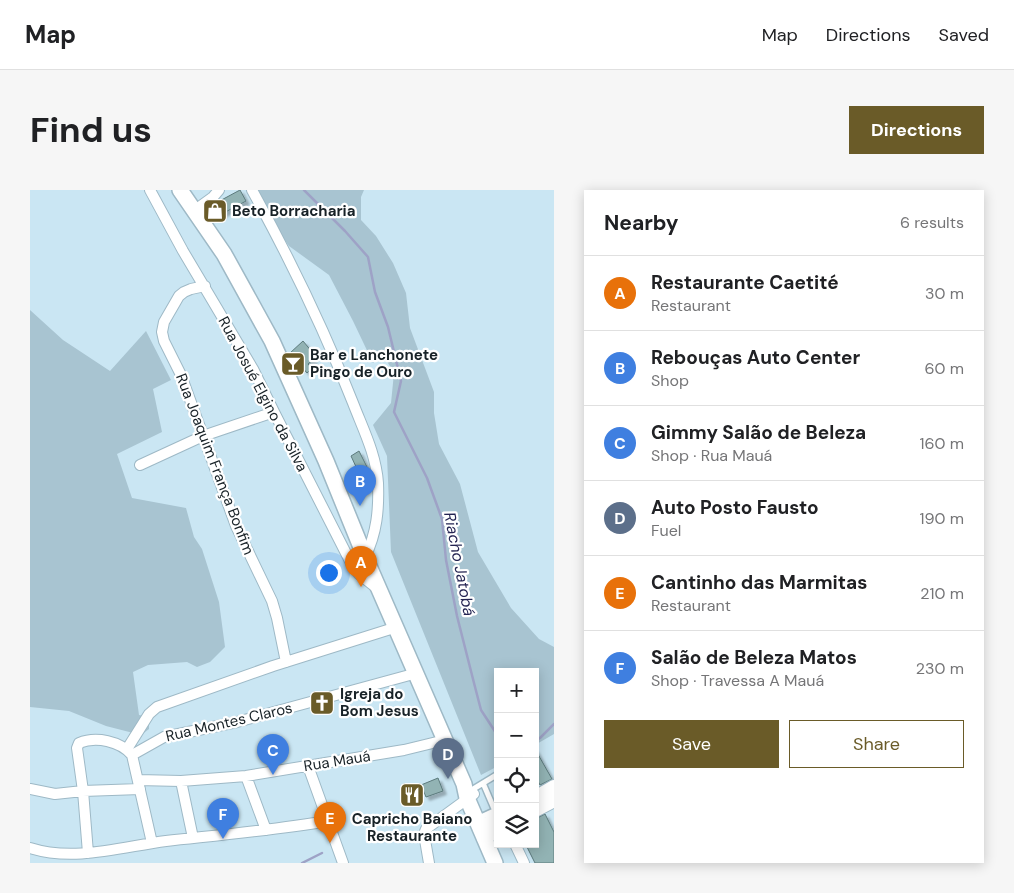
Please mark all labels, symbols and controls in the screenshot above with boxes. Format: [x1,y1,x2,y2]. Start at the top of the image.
text: Map [25,19,76,50]
text: Map [762,23,798,47]
text: Directions [826,23,911,47]
text: Saved [939,23,989,47]
button: Directions [849,106,984,154]
text: Find us [30,107,152,153]
shop icon: Beto Borracharia [202,198,228,224]
place label: Beto Borracharia [232,201,355,221]
text: Nearby [604,209,678,237]
text: 6 results [900,212,964,233]
text: Restaurante Caetité [651,270,839,295]
text: A [614,283,626,304]
text: 30 m [925,283,964,304]
text: Restaurant [651,295,731,316]
street label: Rua Josué Elgino da Silva [214,313,312,475]
place label: Bar e Lanchonete Pingo de Ouro [310,345,438,382]
text: Rebouças Auto Center [651,345,860,370]
bar icon: Bar e Lanchonete Pingo de Ouro [280,351,306,377]
text: B [615,358,625,379]
text: 60 m [924,358,964,379]
text: Shop [651,370,689,391]
street label: Rua Joaquim França Bonfim [171,371,259,557]
text: Gimmy Salão de Beleza [651,420,866,445]
text: C [614,433,626,454]
text: 160 m [920,433,964,454]
text: Shop · Rua Mauá [651,445,772,466]
pin: B [344,465,376,506]
text: Auto Posto Fausto [651,495,819,520]
text: D [614,508,626,529]
text: 190 m [920,508,964,529]
water label: Riacho Jatobá [439,510,480,618]
text: Fuel [651,520,681,541]
pin: A [345,546,377,587]
your location [316,560,342,586]
text: Cantinho das Marmitas [651,570,867,595]
text: E [615,583,625,604]
text: 210 m [920,583,964,604]
text: Restaurant [651,595,731,616]
text: Salão de Beleza Matos [651,645,857,670]
text: F [616,658,624,679]
text: 230 m [916,658,964,679]
map controls [494,668,539,848]
button: + [494,668,539,713]
text: Shop · Travessa A Mauá [651,670,824,691]
place label: Igreja do Bom Jesus [340,684,419,721]
church icon: Igreja do Bom Jesus [309,690,335,716]
street label: Rua Montes Claros [164,698,294,746]
button: − [494,713,539,758]
button: Save [604,720,779,768]
button: Share [789,720,964,768]
pin: C [257,734,289,775]
pin: D [432,738,464,779]
street label: Rua Mauá [302,746,372,776]
button: locate [494,758,539,803]
restaurant icon: Capricho Baiano Restaurante [399,782,425,808]
pin: F [207,798,239,839]
pin: E [314,802,346,843]
button: layers [494,803,539,848]
place label: Capricho Baiano Restaurante [352,809,472,846]

